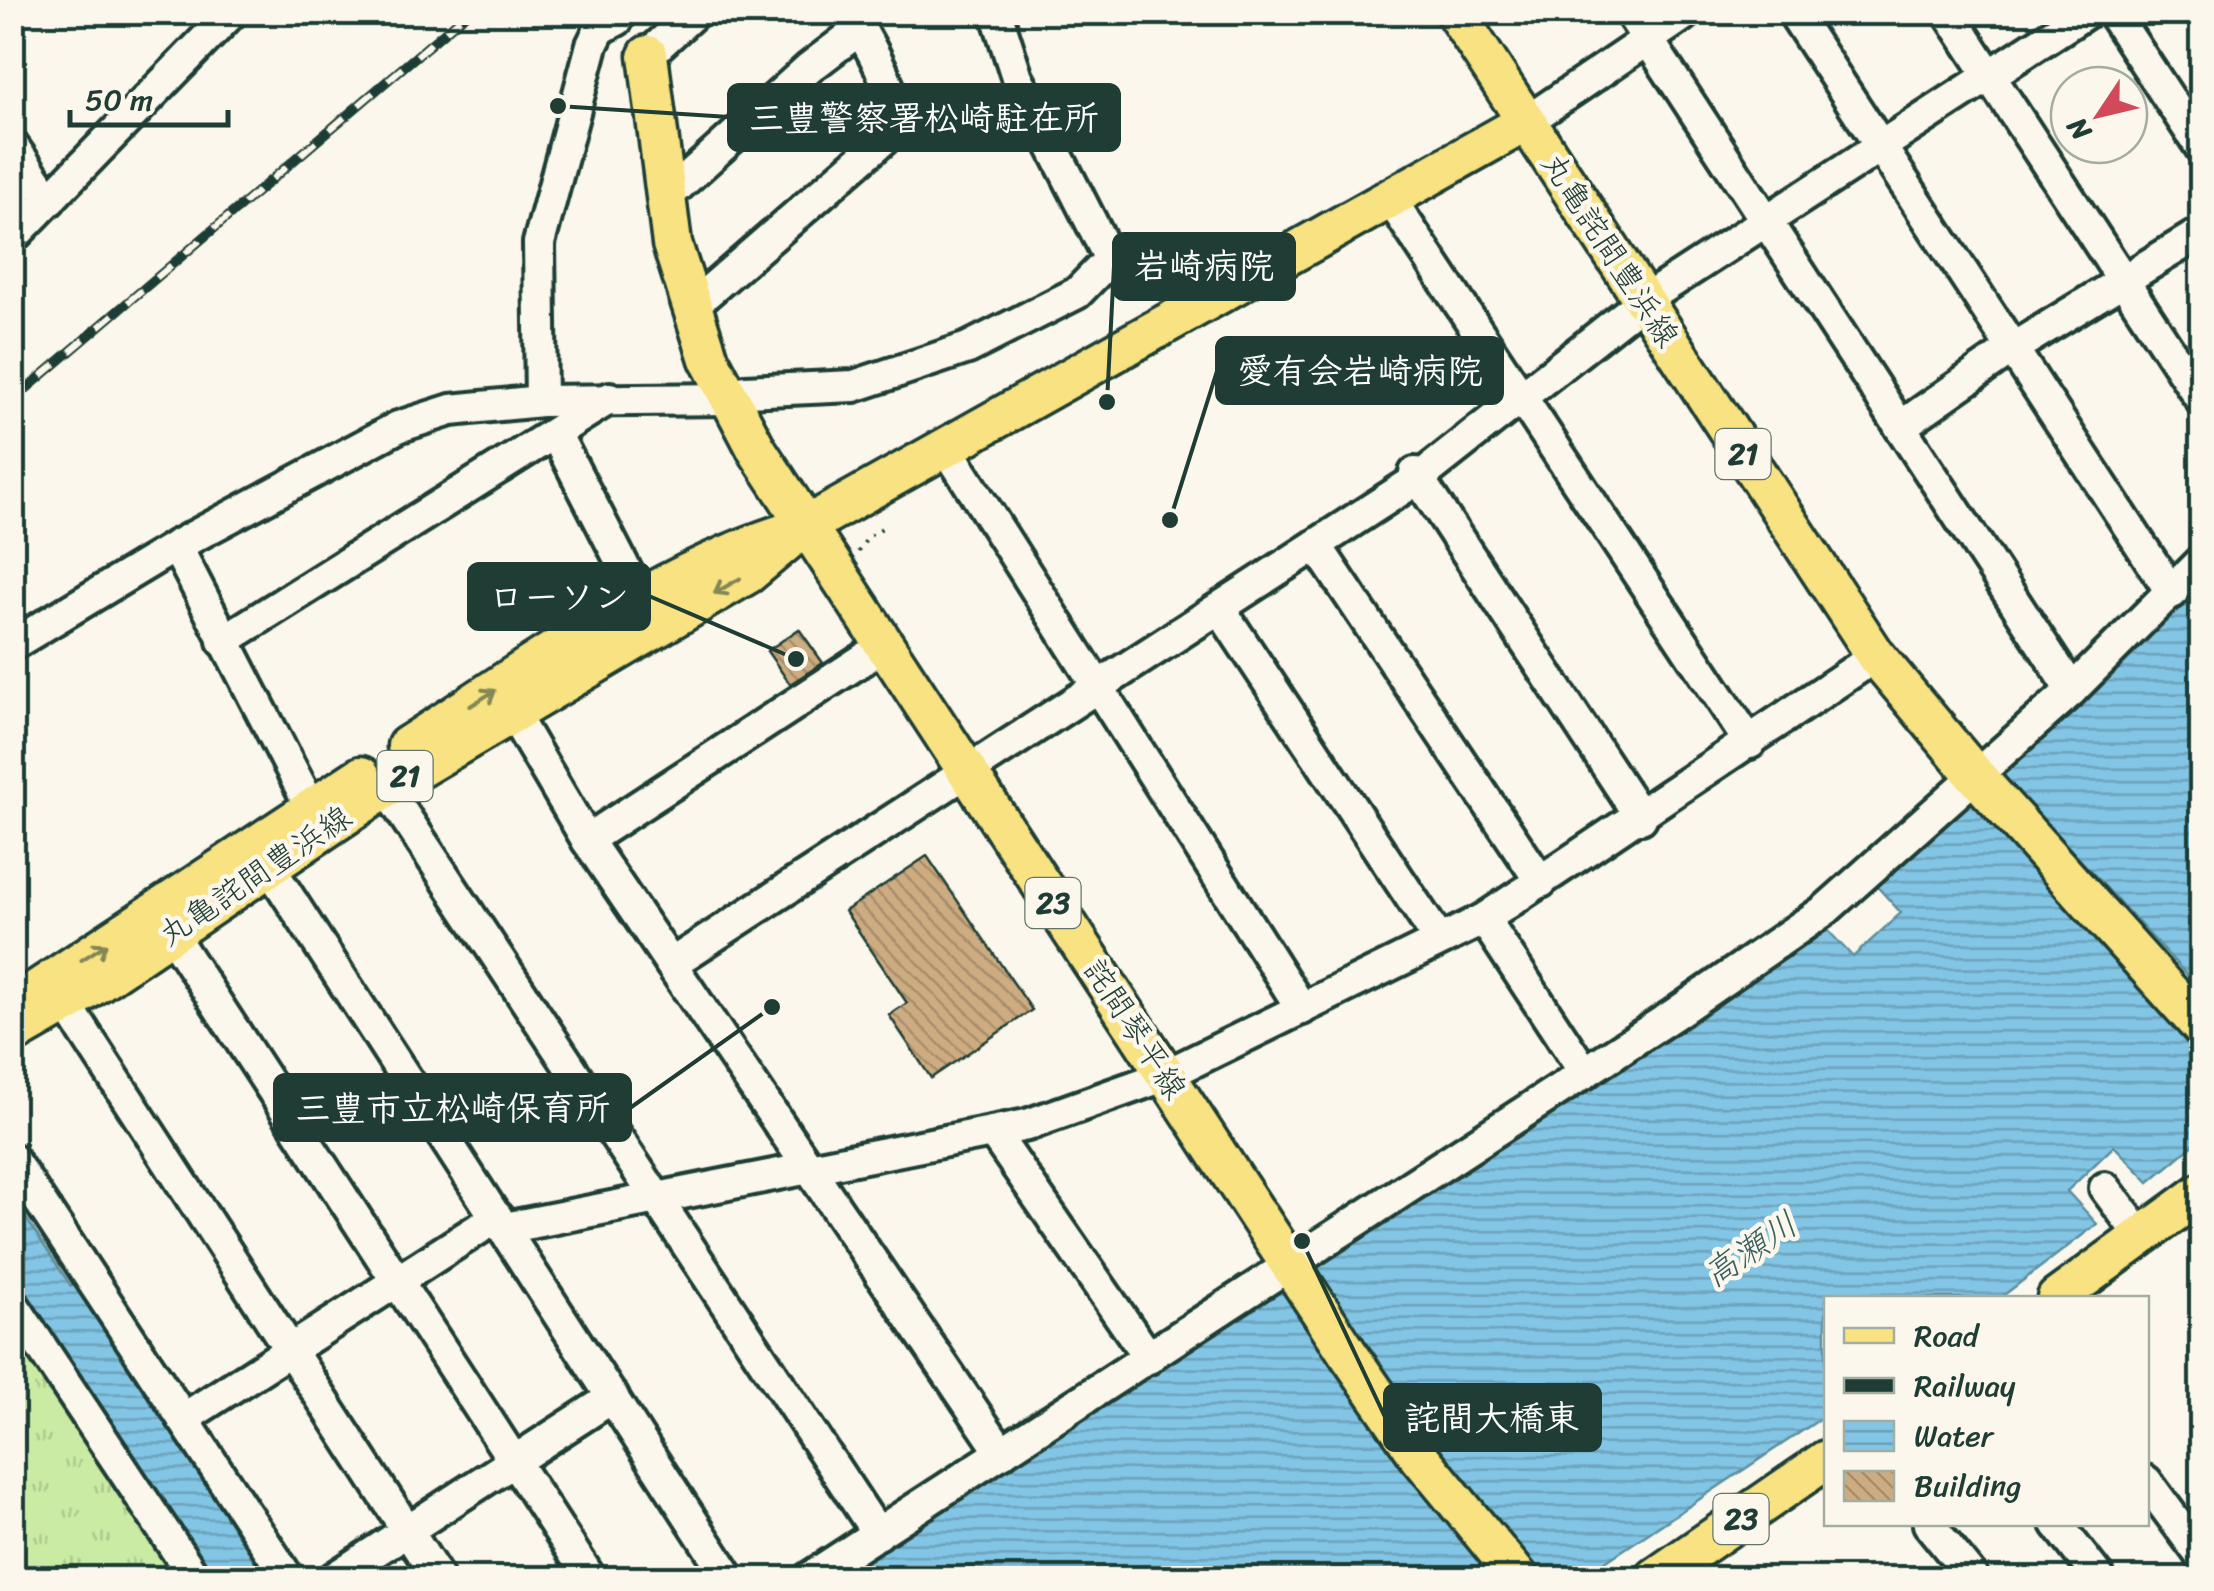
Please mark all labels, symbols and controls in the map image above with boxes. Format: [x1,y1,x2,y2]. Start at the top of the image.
scale bar [70,65,228,127]
north arrow [2049,65,2149,165]
text: 50 m [85,73,153,127]
callout: 三豊警察署松崎駐在所 [729,85,1119,150]
text: 三豊警察署松崎駐在所 [749,87,1099,149]
text: N [2053,107,2105,152]
street label: 丸亀詫間豊浜線 [1525,141,1695,359]
callout: 岩崎病院 [1114,234,1294,299]
text: 岩崎病院 [1134,235,1274,297]
callout: 愛有会岩崎病院 [1217,338,1502,403]
text: 愛有会岩崎病院 [1237,340,1483,402]
road number: 21 [1716,429,1770,479]
callout: ローソン [469,564,649,629]
text: ローソン [489,566,629,628]
one-way arrow [713,576,742,596]
one-way arrow [468,687,497,708]
road number: 21 [378,751,432,801]
street label: 丸亀詫間豊浜線 [146,790,364,962]
road number: 23 [1026,878,1080,928]
one-way arrow [79,941,107,962]
street label: 詫間琴平線 [1068,946,1202,1112]
callout: 三豊市立松崎保育所 [275,1075,630,1140]
text: 三豊市立松崎保育所 [295,1077,611,1139]
water label: 高瀬川 [1689,1194,1811,1304]
legend [1824,1296,2149,1526]
text: Road [1914,1309,1981,1363]
text: Railway [1914,1359,2016,1413]
callout: 詫間大橋東 [1385,1385,1600,1450]
text: 詫間大橋東 [1404,1387,1580,1449]
text: Water [1914,1409,1995,1463]
text: Building [1914,1459,2021,1513]
road number: 23 [1714,1494,1768,1544]

